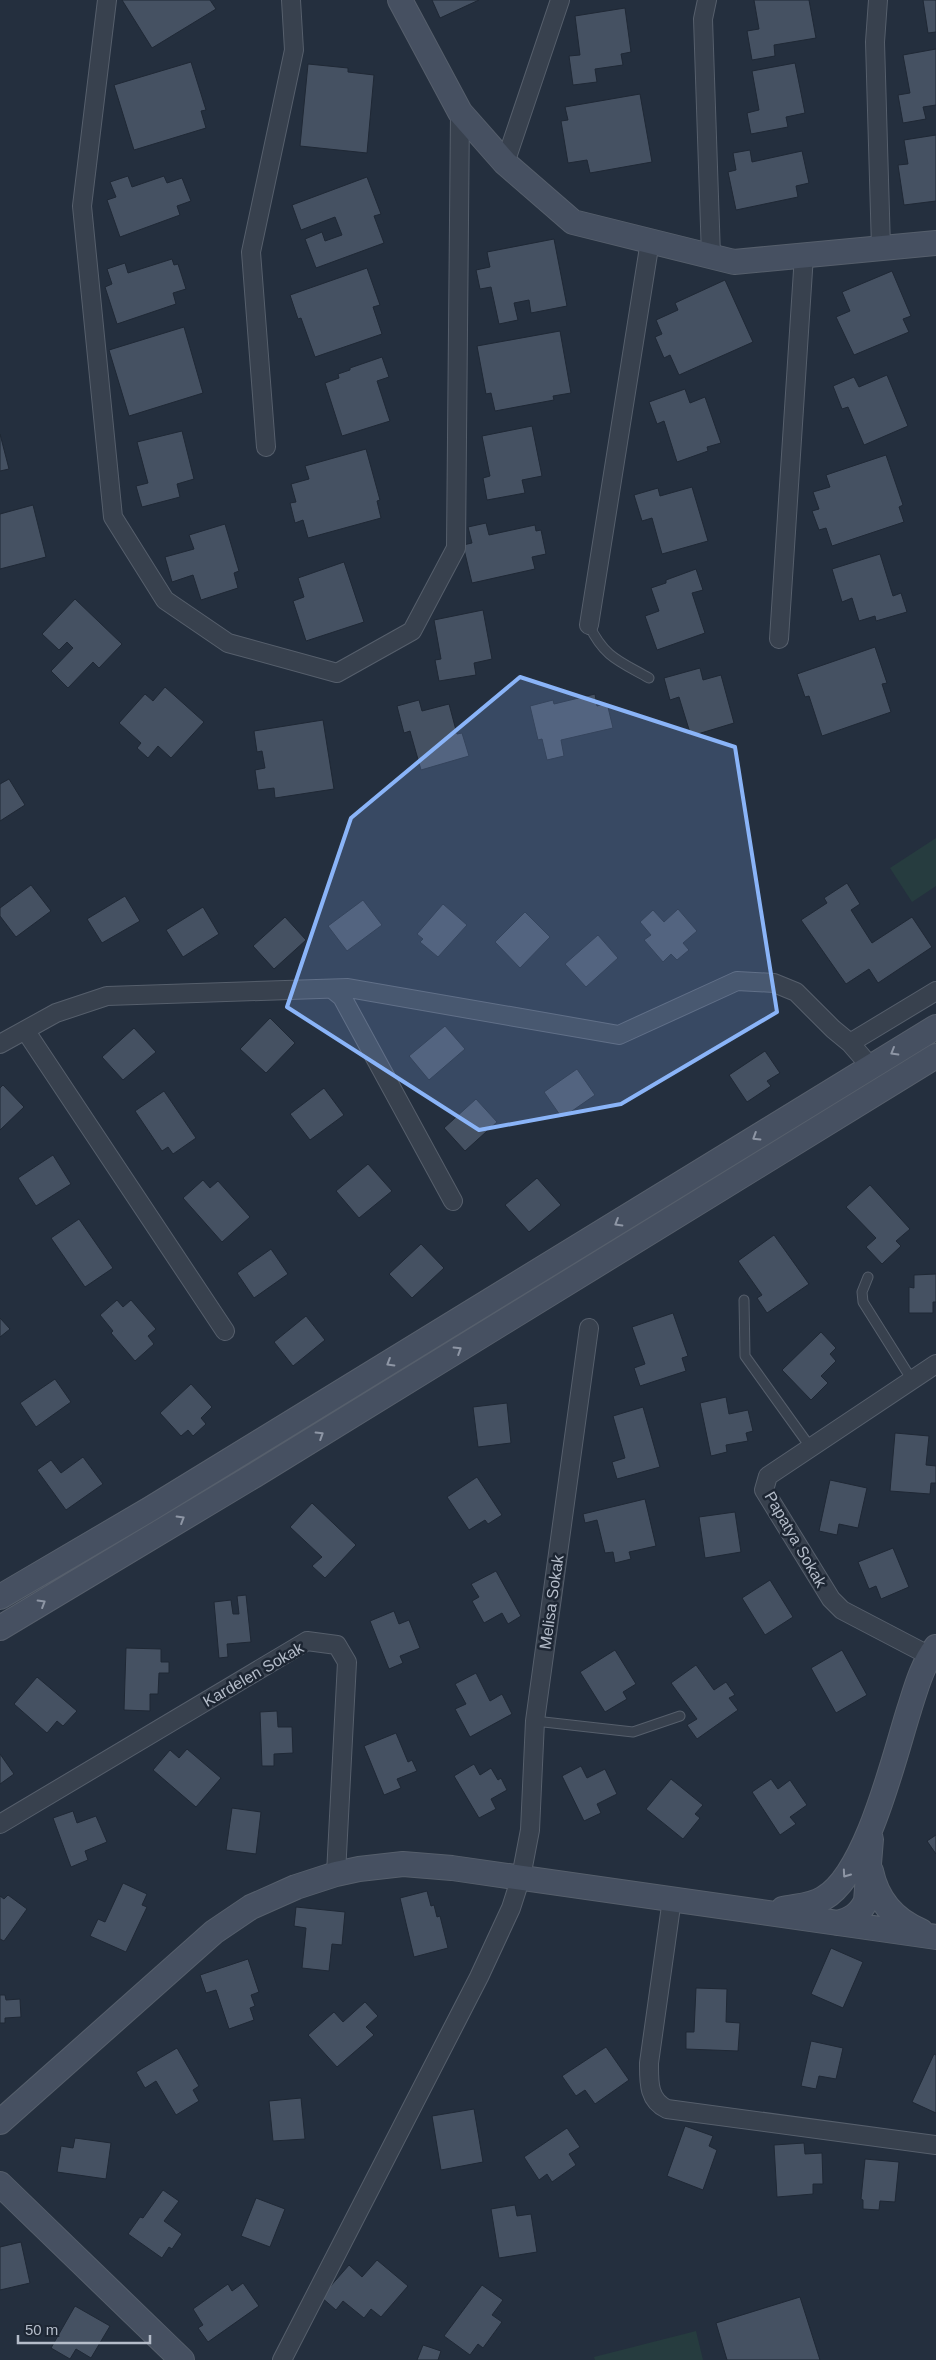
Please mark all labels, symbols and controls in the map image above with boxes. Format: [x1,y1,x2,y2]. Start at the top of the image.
one-way arrow [891,1046,900,1056]
one-way arrow [752,1131,761,1141]
one-way arrow [614,1217,623,1227]
one-way arrow [453,1346,462,1356]
one-way arrow [386,1356,395,1366]
one-way arrow [314,1432,324,1441]
street label: Papatya Sokak [761,1488,830,1591]
one-way arrow [176,1516,185,1526]
street label: Melisa Sokak [536,1553,567,1650]
one-way arrow [36,1599,45,1609]
street label: Kardelen Sokak [200,1638,307,1710]
one-way arrow [843,1869,852,1878]
scale bar [18,2312,150,2344]
text: 50 m [25,2321,58,2338]

